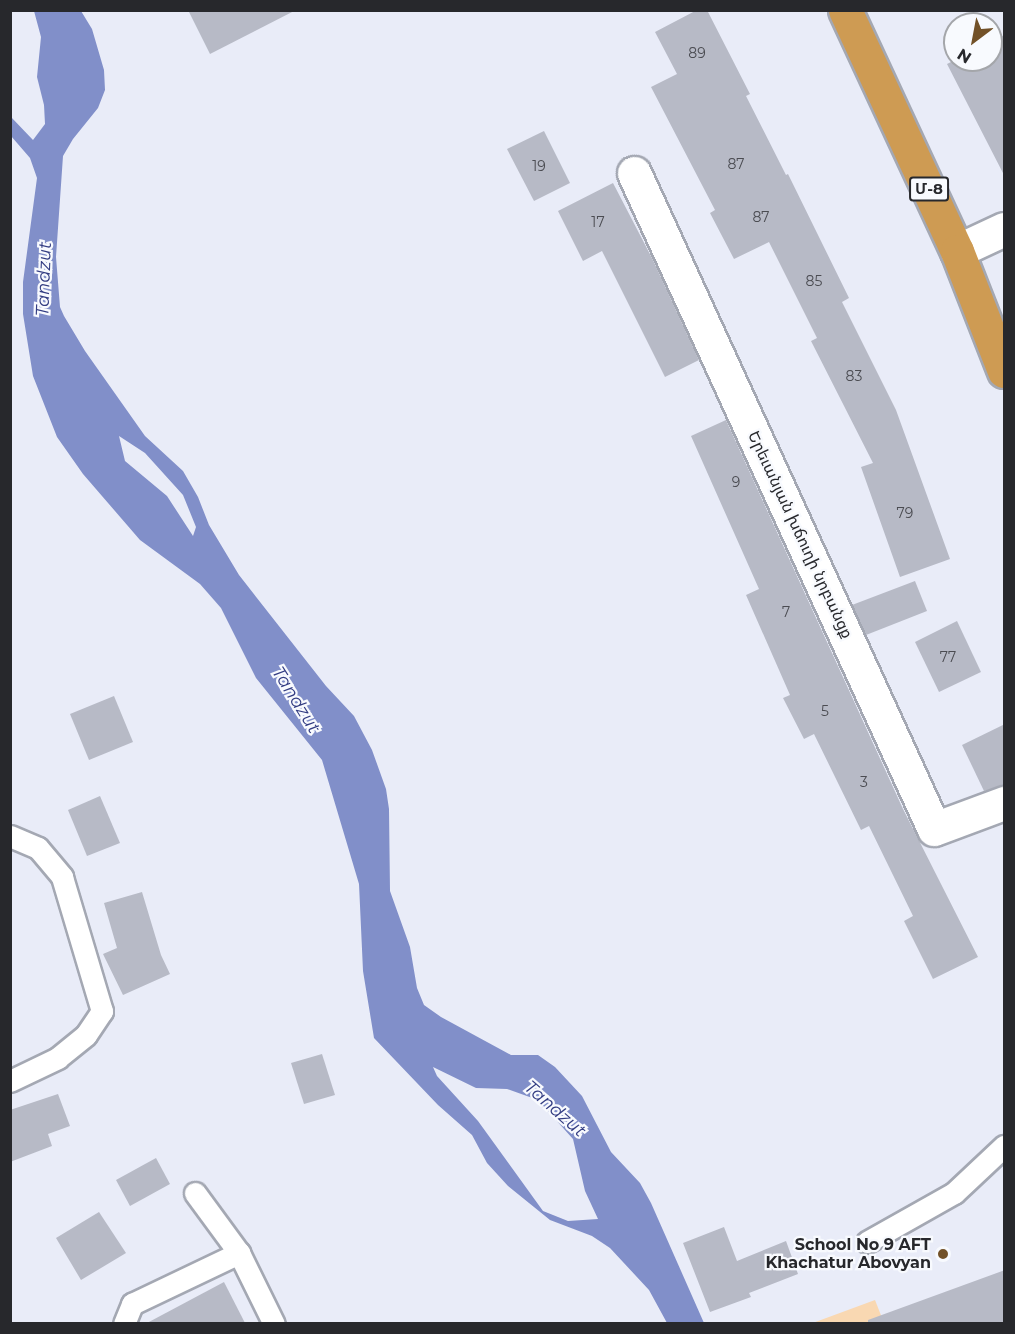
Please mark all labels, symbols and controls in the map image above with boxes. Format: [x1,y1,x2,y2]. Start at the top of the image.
north arrow [943,12,1003,72]
house number: 89 [688,45,706,61]
text: N [954,45,975,67]
house number: 87 [727,156,745,172]
house number: 19 [532,158,546,174]
road number: Մ-8 [908,177,950,201]
house number: 87 [752,209,770,225]
house number: 17 [591,214,605,230]
water label: Tandzut [32,241,56,317]
house number: 85 [806,273,822,289]
house number: 83 [846,368,862,384]
street label: Երեւանյան խճուղի նրբանցք [743,428,857,642]
house number: 9 [732,474,740,490]
house number: 79 [897,505,913,521]
house number: 7 [782,604,790,620]
house number: 77 [940,649,956,665]
water label: Tandzut [267,663,325,737]
house number: 5 [821,703,829,719]
house number: 3 [860,774,868,790]
water label: Tandzut [520,1076,590,1142]
place label: School No 9 AFT Khachatur Abovyan [765,1235,931,1273]
marker: School No 9 AFT Khachatur Abovyan [936,1247,950,1261]

